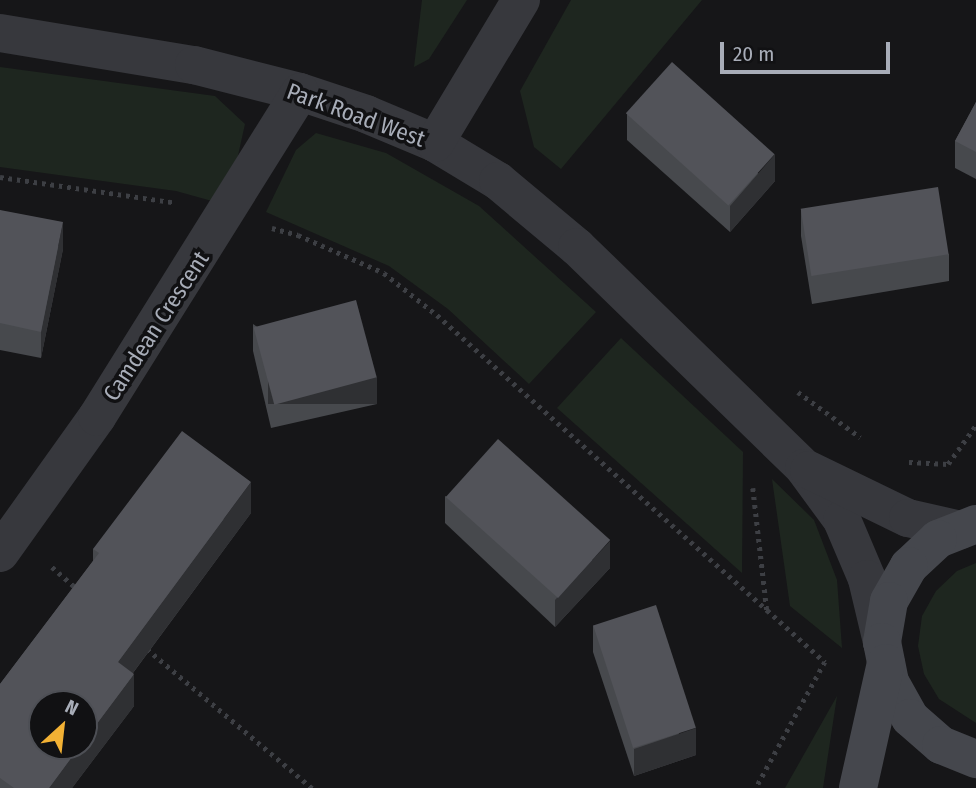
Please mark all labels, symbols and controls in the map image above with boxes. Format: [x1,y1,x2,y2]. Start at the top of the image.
scale bar [724,28,894,72]
text: 20 m [733,41,774,67]
street label: Park Road West [283,77,429,153]
street label: Camdean Crescent [97,246,215,406]
north arrow [28,690,98,760]
text: N [62,695,82,720]

